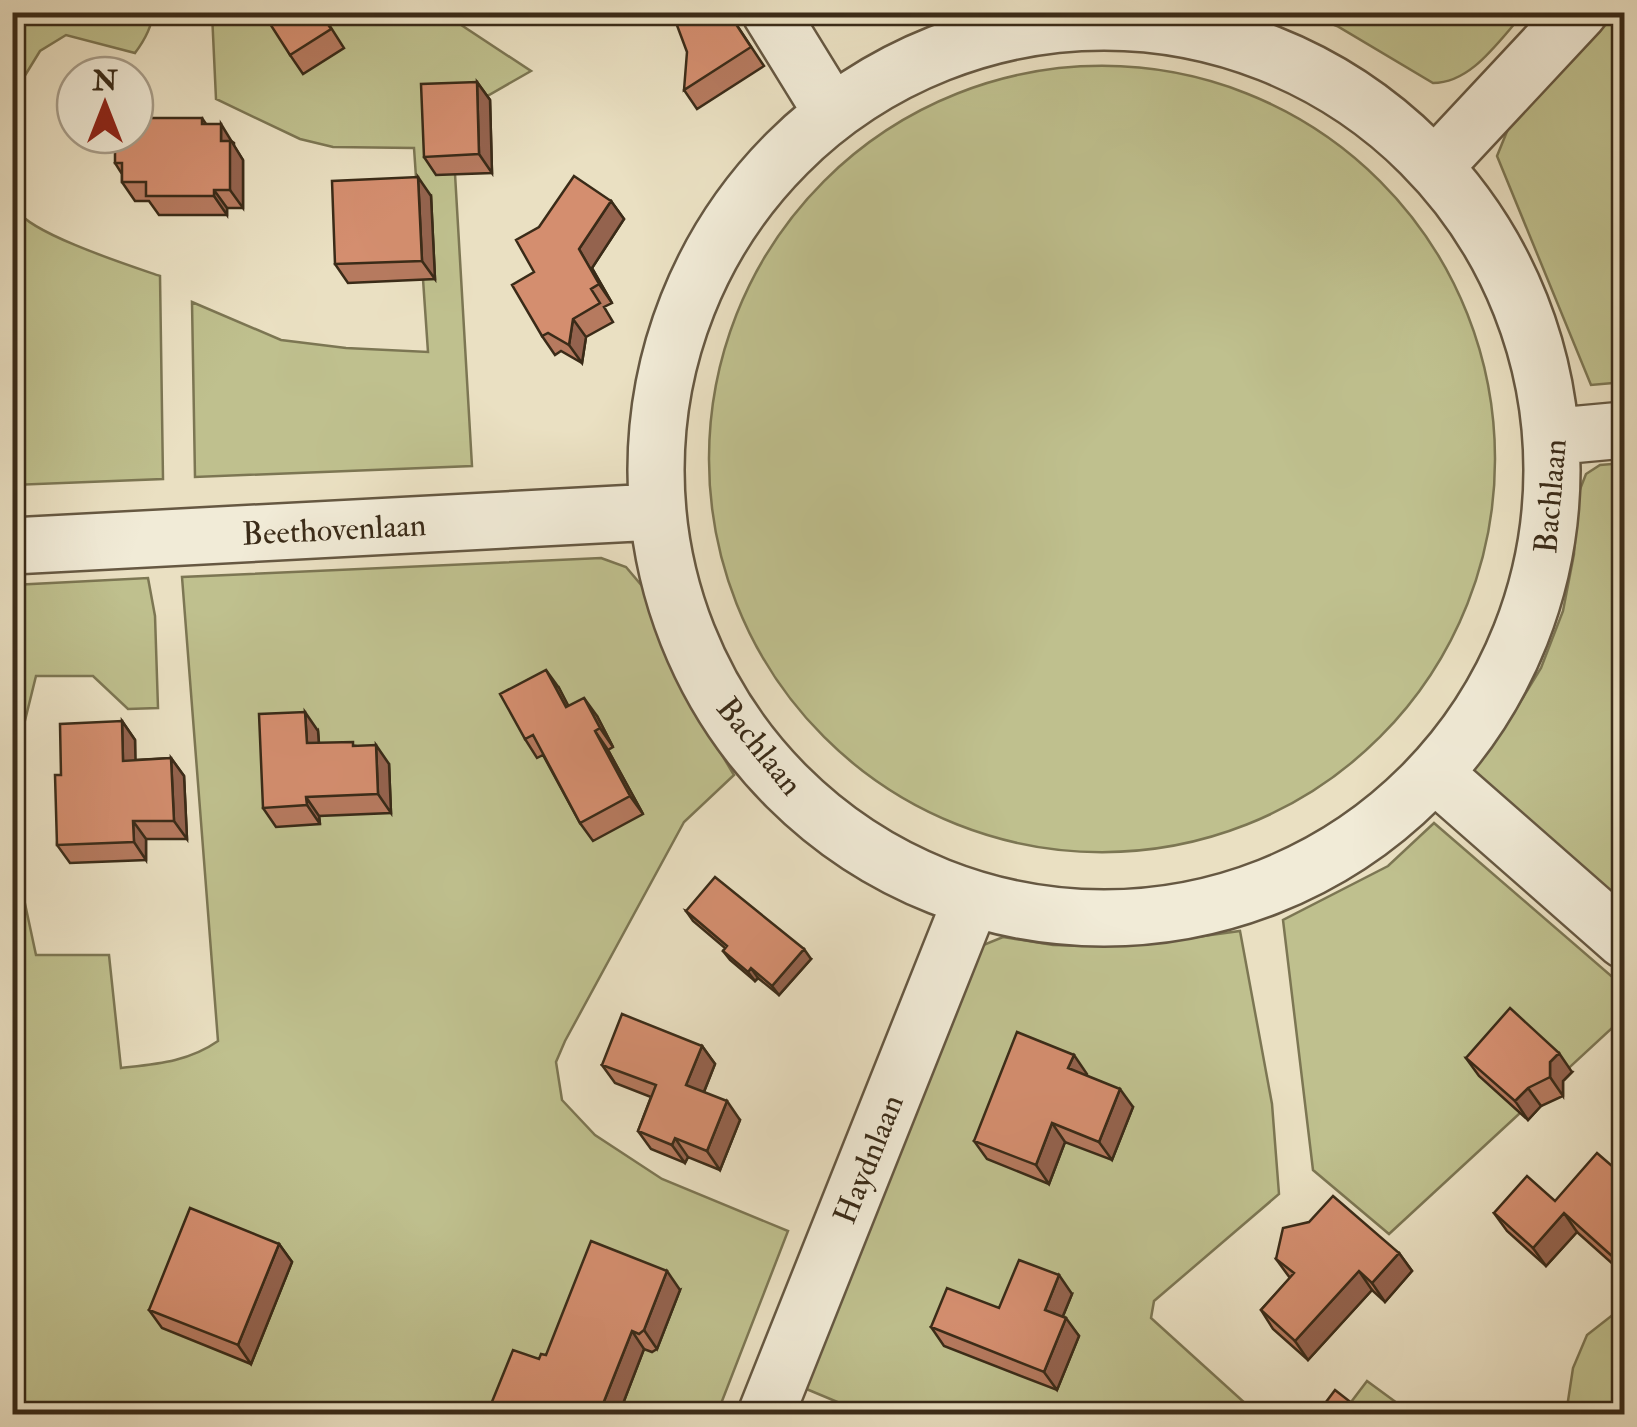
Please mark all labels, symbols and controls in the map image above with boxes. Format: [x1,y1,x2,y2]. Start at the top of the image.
north arrow [55,55,155,155]
text: N [91,64,118,99]
street label: Bachlaan [1526,437,1576,555]
street label: Beethovenlaan [241,505,427,555]
street label: Bachlaan [708,689,811,804]
street label: Haydnlaan [825,1089,913,1230]

